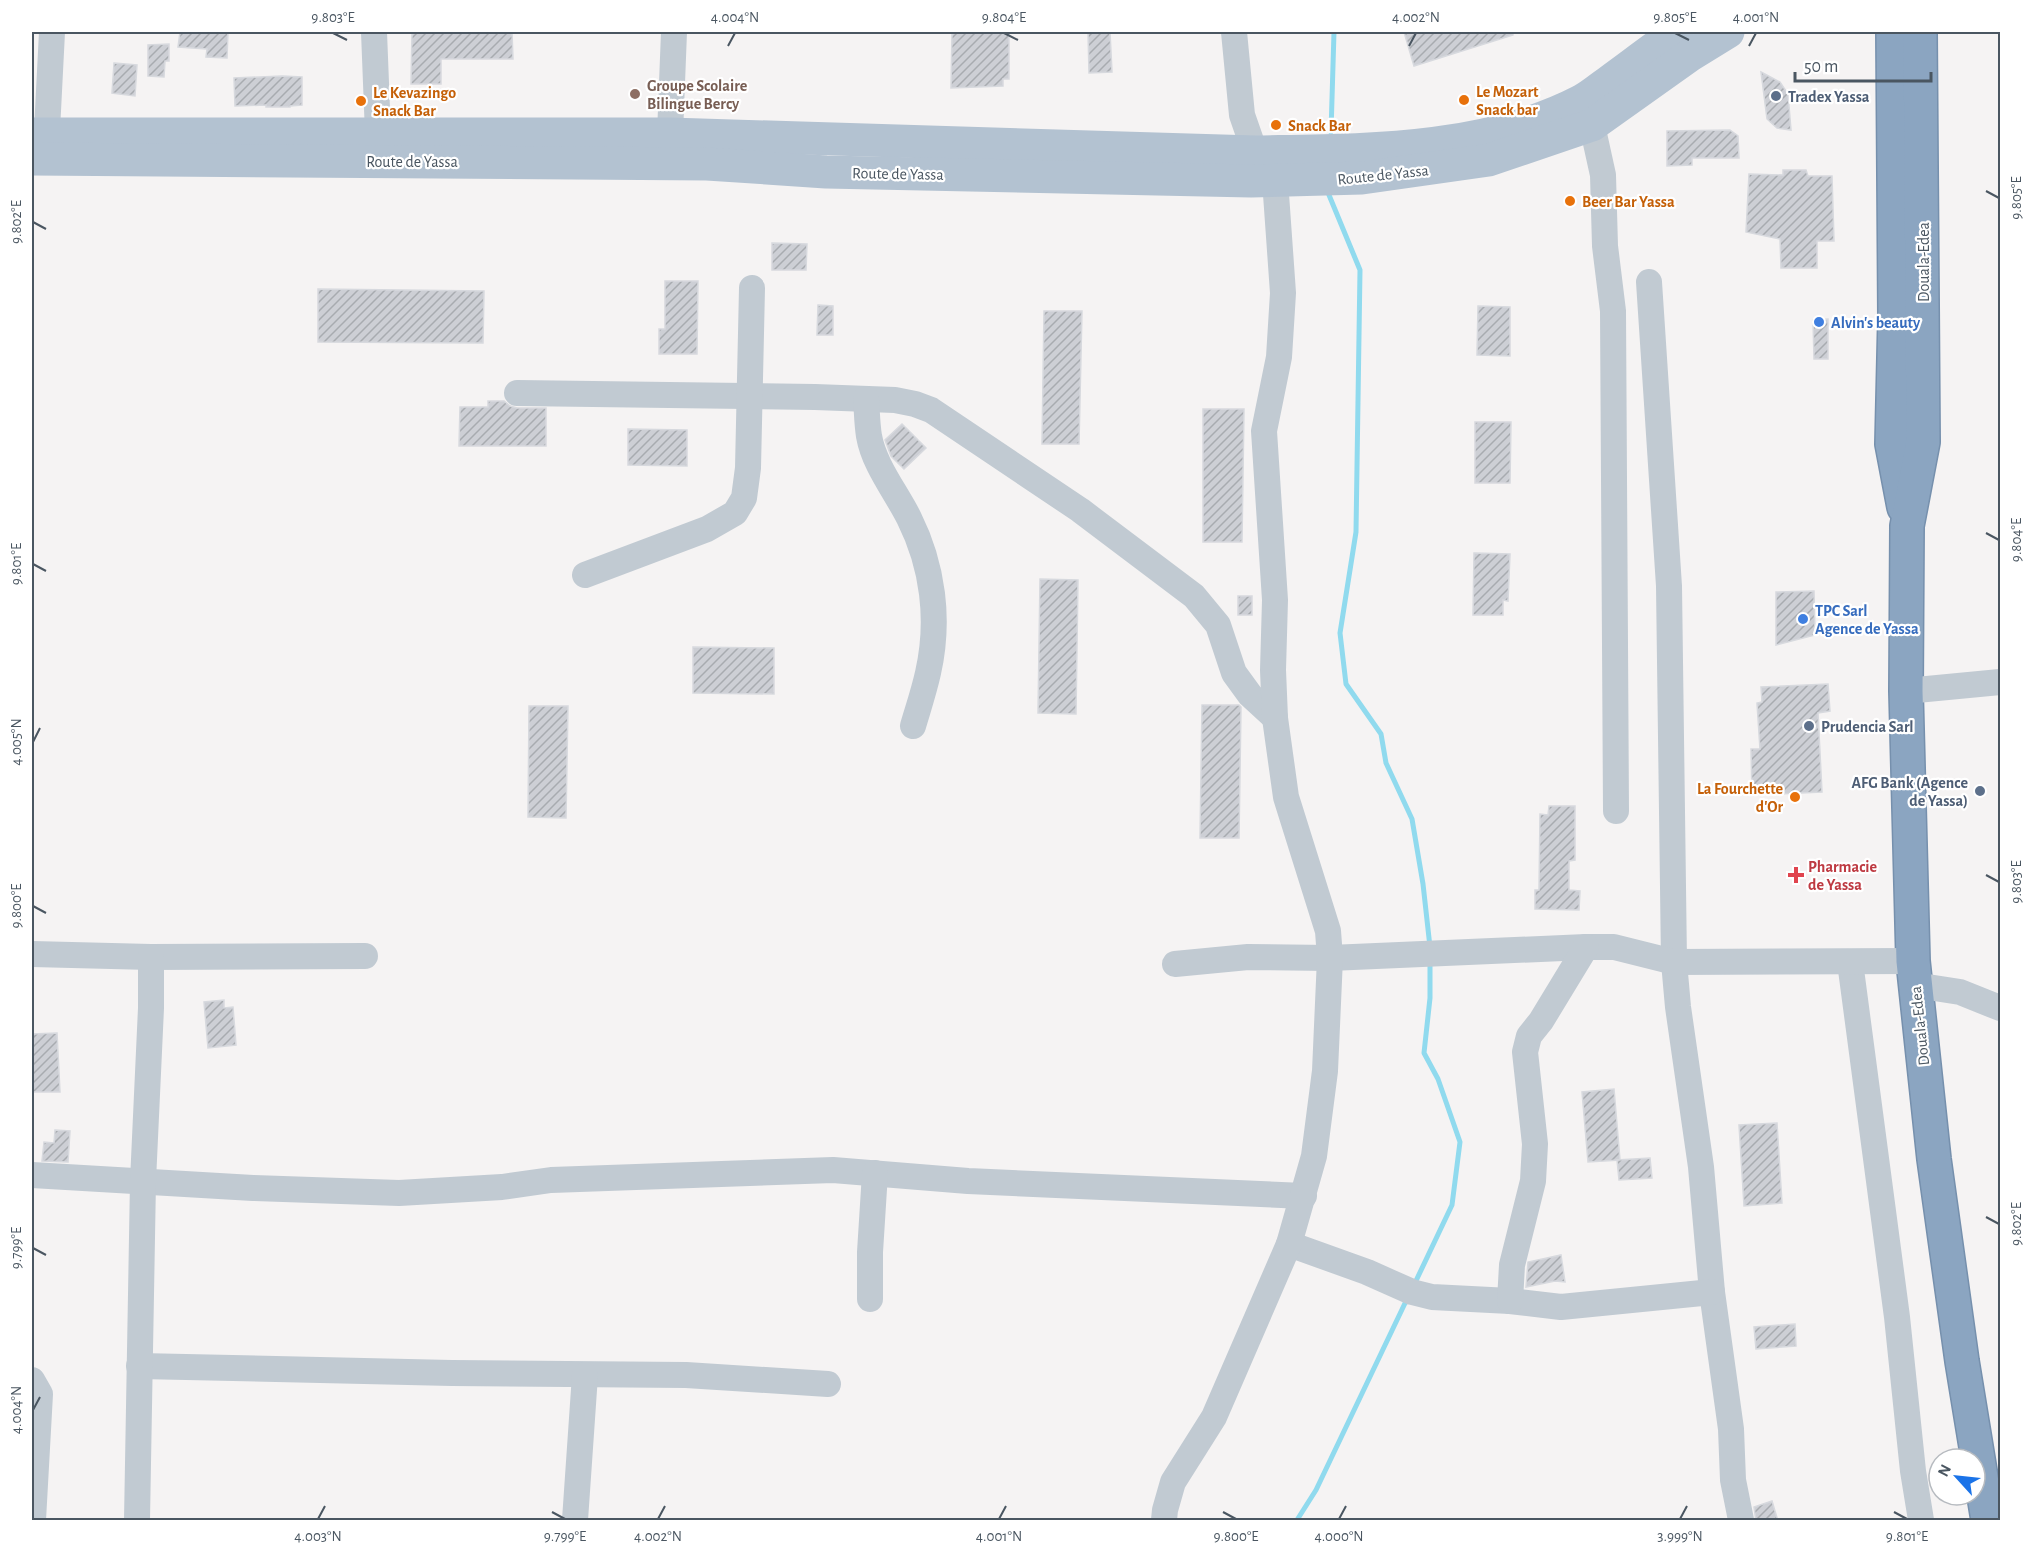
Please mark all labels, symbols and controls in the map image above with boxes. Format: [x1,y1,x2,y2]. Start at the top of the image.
text: 9.803°E [311,10,355,25]
text: 4.004°N [711,10,759,25]
text: 9.804°E [982,10,1026,25]
text: 4.002°N [1392,10,1440,25]
text: 9.805°E [1653,10,1697,25]
text: 4.001°N [1733,10,1779,25]
scale bar [1795,45,1932,83]
text: 50 m [1804,58,1838,76]
place label: Groupe Scolaire Bilingue Bercy [647,78,748,113]
place label: Le Mozart Snack bar [1476,84,1539,118]
place label: Le Kevazingo Snack Bar [373,85,456,119]
marker: Groupe Scolaire Bilingue Bercy [628,87,642,101]
marker: Tradex Yassa [1769,89,1783,103]
place label: Tradex Yassa [1788,89,1870,105]
marker: Le Mozart Snack bar [1457,93,1471,107]
marker: Le Kevazingo Snack Bar [354,94,368,108]
marker: Snack Bar [1269,118,1283,132]
place label: Snack Bar [1288,118,1351,134]
street label: Route de Yassa [366,154,458,170]
street label: Route de Yassa [1337,162,1429,188]
street label: Route de Yassa [852,165,944,183]
text: 9.805°E [2009,176,2024,220]
marker: Beer Bar Yassa [1563,194,1577,208]
place label: Beer Bar Yassa [1582,194,1675,210]
text: 9.802°E [9,200,24,244]
street label: Douala-Edea [1916,222,1932,302]
marker: Alvin's beauty [1812,315,1826,329]
place label: Alvin's beauty [1831,315,1921,332]
text: 9.804°E [2009,518,2024,562]
text: 9.801°E [9,543,24,585]
place label: TPC Sarl Agence de Yassa [1815,603,1919,637]
marker: TPC Sarl Agence de Yassa [1796,612,1810,626]
text: 4.005°N [9,718,24,766]
marker: Prudencia Sarl [1802,719,1816,733]
place label: Prudencia Sarl [1821,719,1914,735]
place label: AFG Bank (Agence de Yassa) [1851,775,1968,809]
place label: La Fourchette d'Or [1697,781,1783,815]
marker: AFG Bank (Agence de Yassa) [1973,784,1987,798]
marker: La Fourchette d'Or [1788,790,1802,804]
place label: Pharmacie de Yassa [1808,859,1877,893]
text: 9.803°E [2009,860,2024,904]
marker: Pharmacie de Yassa [1789,868,1803,882]
text: 9.800°E [9,883,24,929]
street label: Douala-Edea [1908,985,1932,1066]
text: 9.802°E [2009,1202,2024,1246]
text: 9.799°E [9,1227,24,1269]
text: 4.004°N [9,1386,24,1434]
north arrow [1927,1447,1987,1507]
text: N [1935,1462,1954,1479]
text: 4.003°N [294,1529,342,1544]
text: 9.799°E [544,1529,586,1544]
text: 4.002°N [634,1529,682,1544]
text: 4.001°N [976,1529,1022,1544]
text: 9.800°E [1213,1529,1259,1544]
text: 4.000°N [1314,1529,1364,1544]
text: 3.999°N [1657,1529,1703,1544]
text: 9.801°E [1886,1529,1928,1544]

